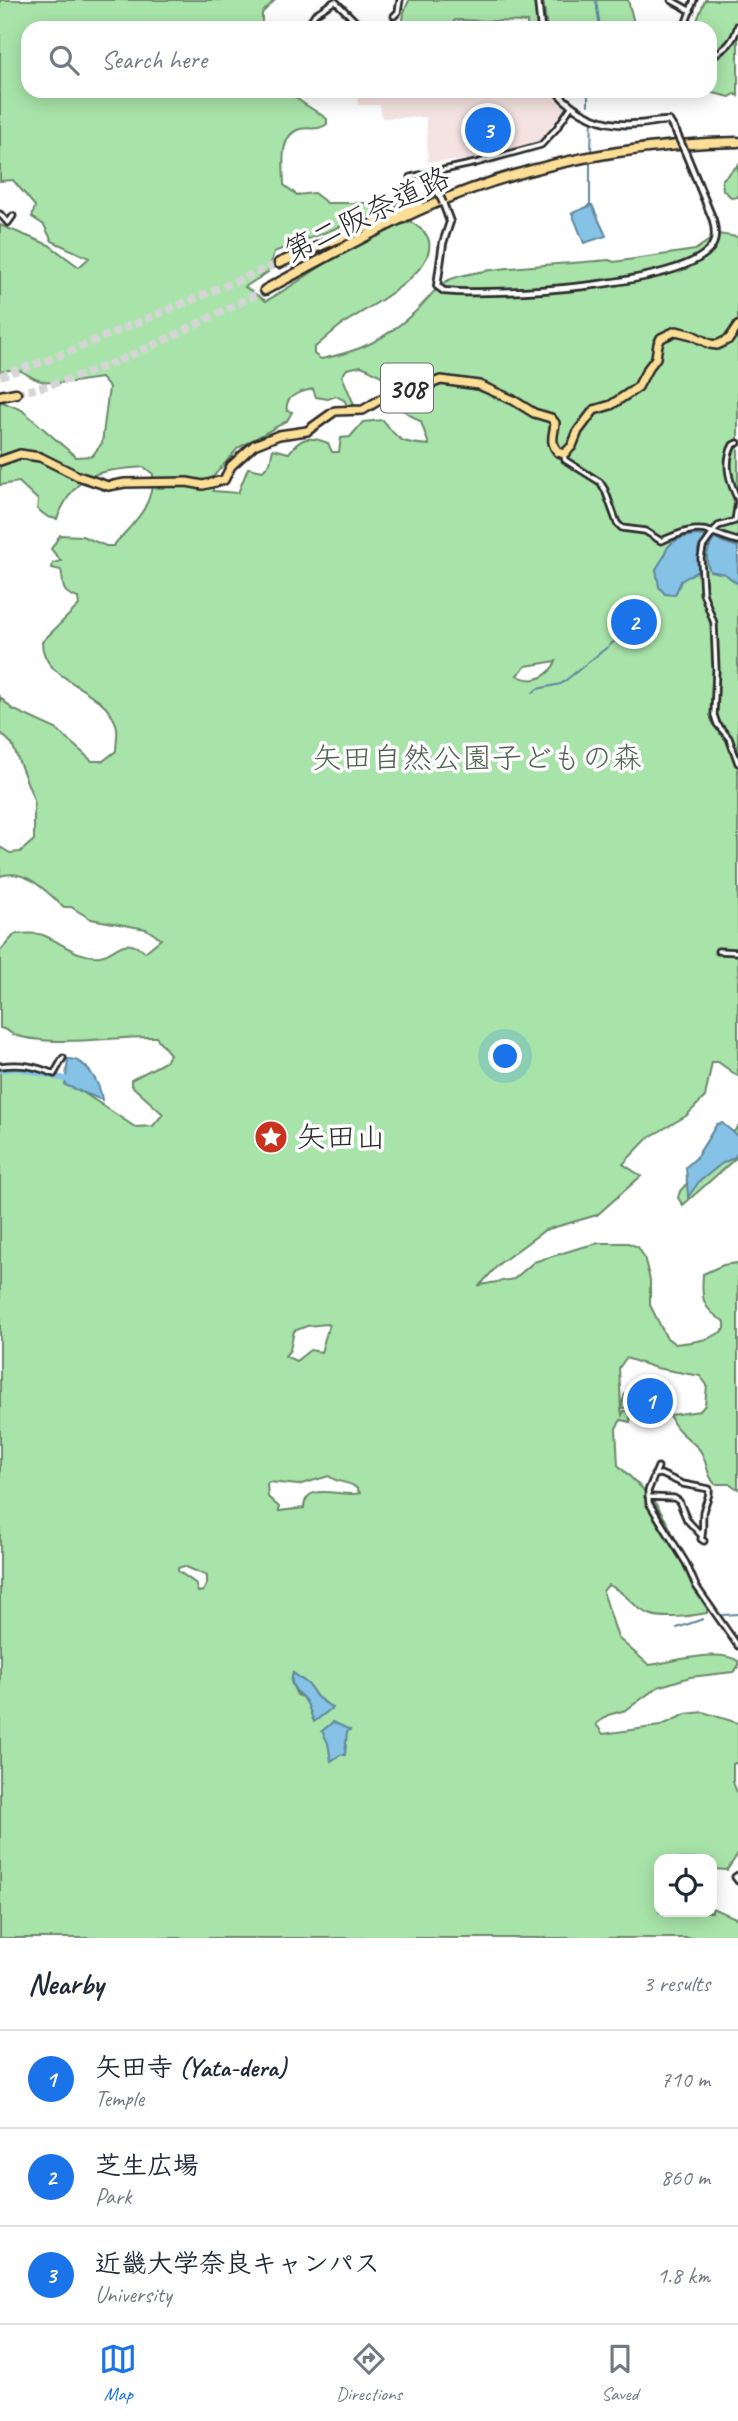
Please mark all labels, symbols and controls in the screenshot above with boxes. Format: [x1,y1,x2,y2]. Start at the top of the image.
search box [21,21,717,98]
icon: search [45,41,83,79]
text: Search here [101,43,207,76]
pin: 3 [465,104,511,156]
street label: 第二阪奈道路 [278,157,456,271]
road number: 308 [381,364,433,412]
pin: 2 [611,596,657,648]
park label: 矢田自然公園子どもの森 [312,739,642,777]
your location [488,1039,522,1073]
place icon: 矢田山 [252,1118,290,1156]
place label: 矢田山 [296,1118,386,1156]
pin: 1 [627,1375,673,1427]
map controls [654,1854,717,1917]
button: locate [654,1854,717,1917]
text: Nearby [28,1965,104,2003]
text: 3 results [643,1969,710,1998]
text: 矢田寺 (Yata-dera) [95,2051,286,2084]
text: 1 [46,2065,56,2094]
text: 710 m [661,2065,710,2094]
text: Temple [95,2084,144,2113]
text: 芝生広場 [95,2149,199,2182]
text: 2 [46,2163,56,2192]
text: 860 m [661,2163,710,2192]
text: Park [95,2182,131,2211]
text: 近畿大学奈良キャンパス [95,2247,380,2280]
text: 3 [46,2261,56,2290]
text: 1.8 km [657,2261,710,2290]
text: University [95,2280,172,2309]
tab: Map [99,2340,137,2406]
tab: Directions [336,2340,402,2406]
tab: Saved [601,2340,639,2406]

